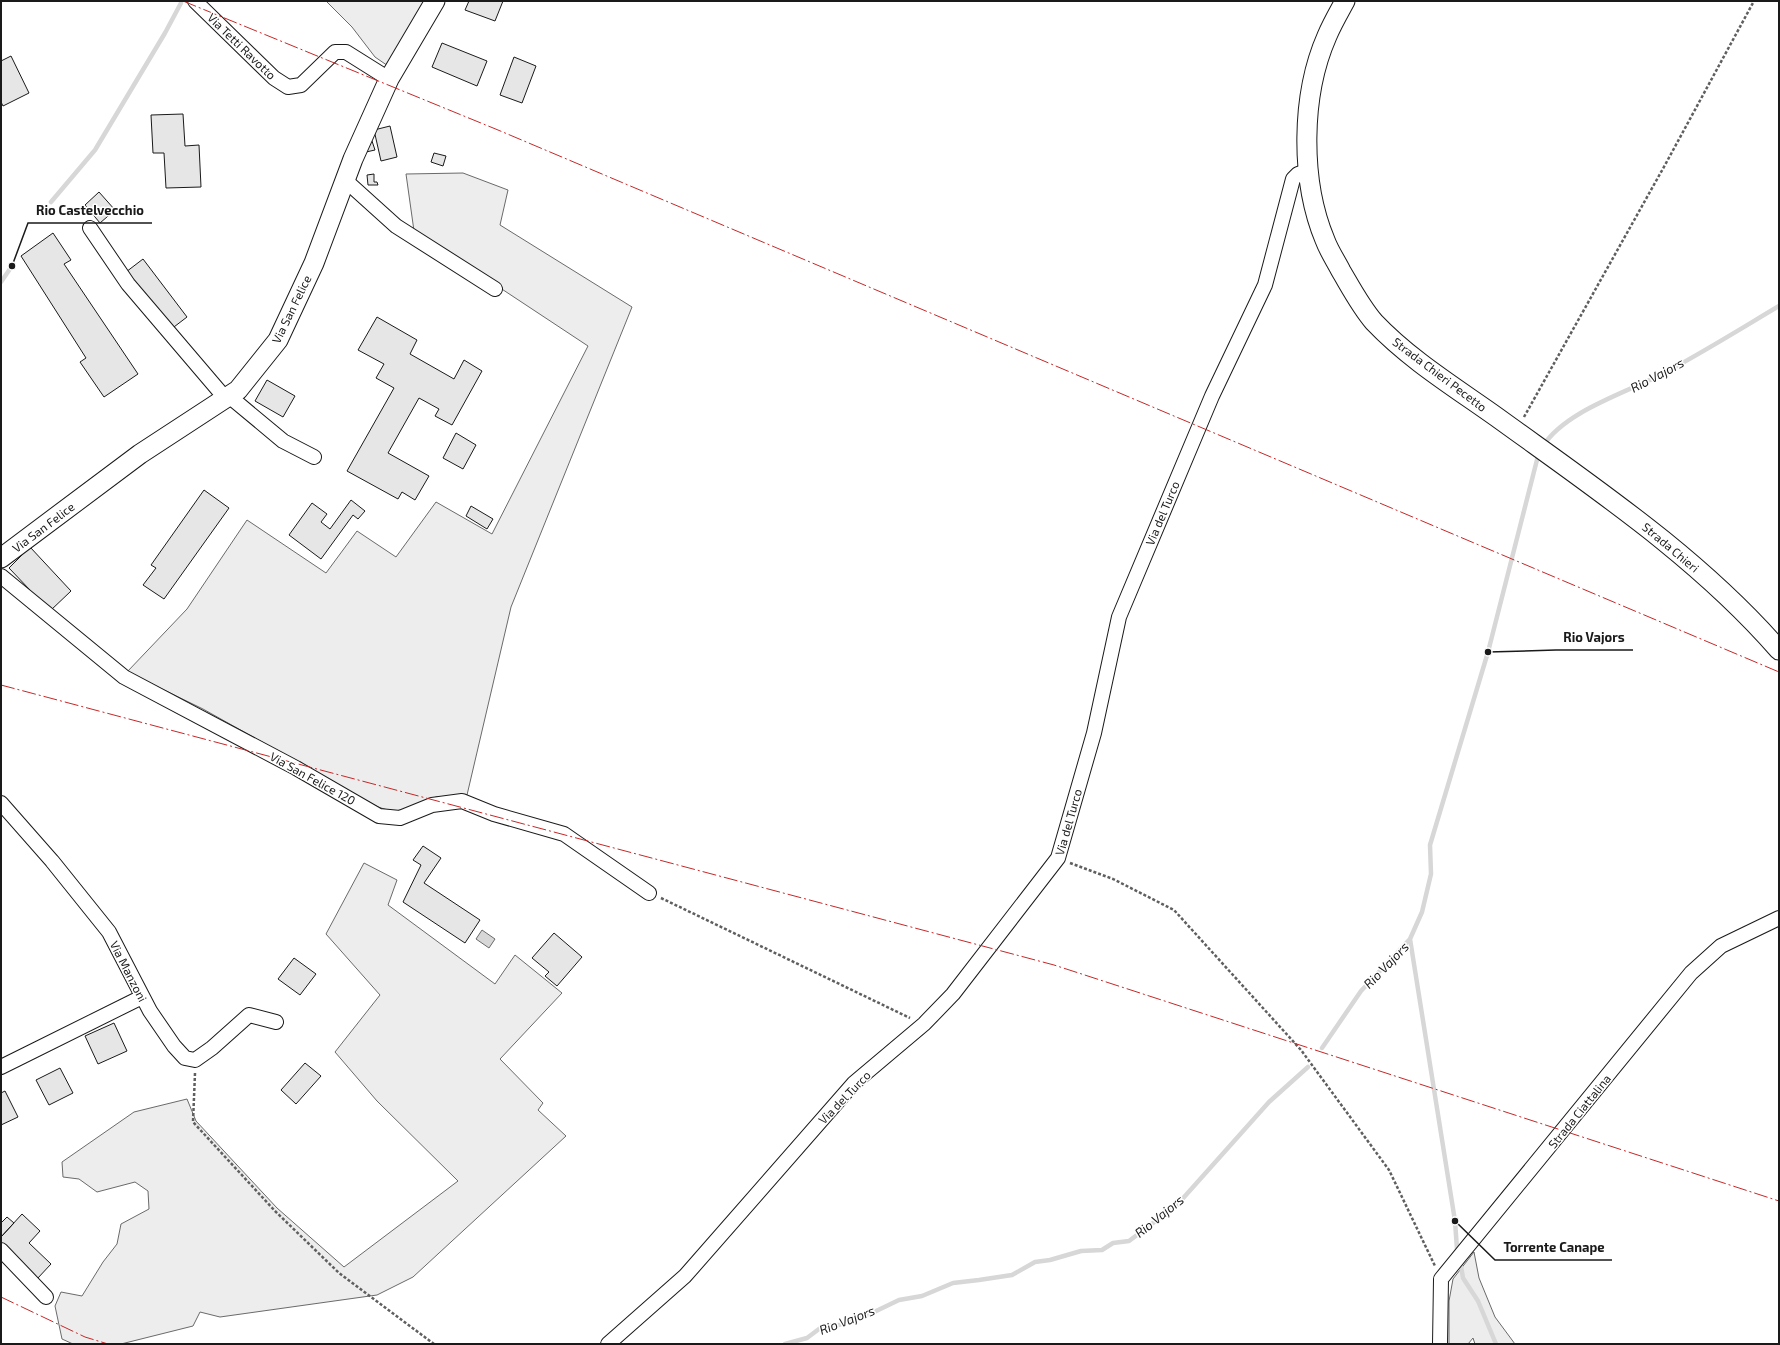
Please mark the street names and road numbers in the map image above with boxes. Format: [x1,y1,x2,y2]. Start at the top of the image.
street label: Via Tetti Ravotto [205,10,279,82]
street label: Via San Felice [268,273,314,345]
street label: Strada Chieri Pecetto [1390,334,1490,414]
street label: Via del Turco [1142,479,1182,547]
street label: Via San Felice [9,499,77,555]
street label: Strada Chieri [1640,519,1702,575]
street label: Via San Felice 120 [268,749,358,807]
street label: Via del Turco [1052,787,1084,857]
street label: Via Manzoni [108,938,150,1004]
street label: Via del Turco [815,1067,873,1127]
street label: Strada Ciattalina [1545,1071,1613,1151]

